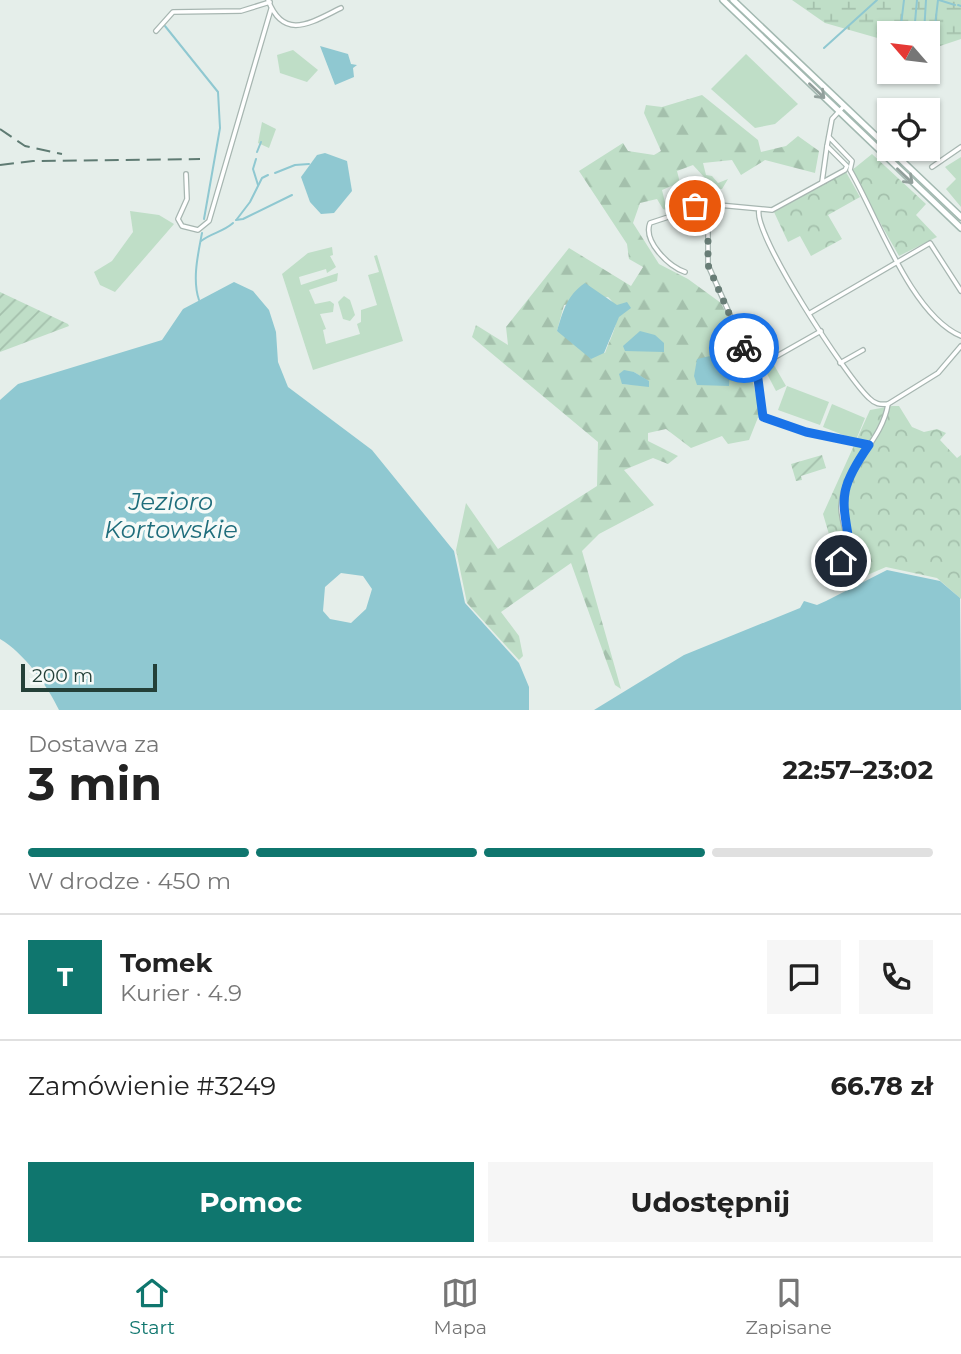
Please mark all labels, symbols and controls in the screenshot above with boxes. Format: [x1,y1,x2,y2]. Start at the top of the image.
north arrow [877,21,940,84]
map controls [877,21,940,161]
one-way arrow [809,83,826,100]
button: locate [877,98,940,161]
one-way arrow [896,167,913,184]
pin [665,176,725,236]
icon: bag [676,187,714,225]
courier [709,313,779,383]
icon: bike [725,329,763,367]
water label: Jezioro Kortowskie [104,487,238,544]
pin [811,531,871,591]
icon: home [822,542,860,580]
scale bar [21,661,158,693]
text: 200 m [32,664,93,687]
text: Dostawa za [28,730,160,758]
text: 22:57–23:02 [783,754,933,786]
text: 3 min [28,755,162,812]
text: W drodze · 450 m [28,867,231,895]
button: chat [767,940,841,1014]
button: phone [859,940,933,1014]
text: Tomek [120,947,212,979]
text: T [57,961,73,993]
text: Kurier · 4.9 [120,979,242,1007]
text: Zamówienie #3249 [28,1070,276,1102]
text: 66.78 zł [830,1070,933,1102]
button: Pomoc [28,1162,474,1242]
button: Udostępnij [488,1162,933,1242]
tab: Start [129,1274,175,1339]
tab: Mapa [434,1274,487,1339]
tab: Zapisane [745,1274,832,1339]

